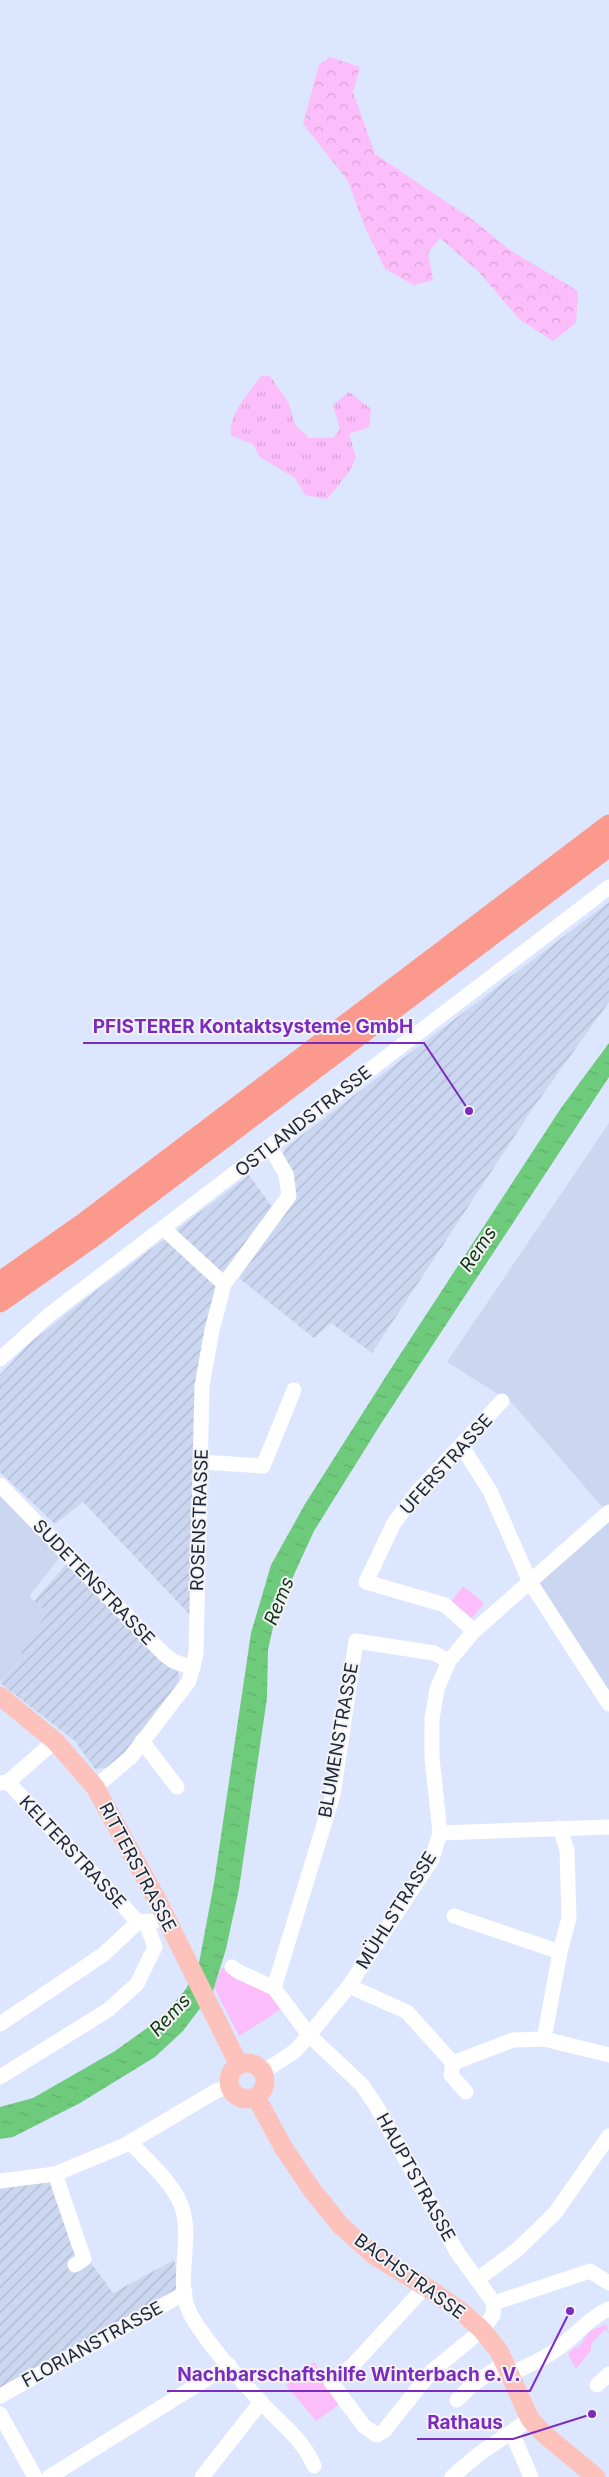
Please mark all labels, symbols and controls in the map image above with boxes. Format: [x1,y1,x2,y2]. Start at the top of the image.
callout: PFISTERER Kontaktsysteme GmbH [83,1009,424,1043]
text: PFISTERER Kontaktsysteme GmbH [93,1015,413,1038]
street label: OSTLANDSTRASSE [231,1061,375,1181]
water label: Rems [455,1222,501,1276]
street label: UFERSTRASSE [396,1410,496,1518]
street label: ROSENSTRASSE [186,1448,212,1592]
street label: SUDETENSTRASSE [29,1515,159,1649]
water label: Rems [259,1574,299,1628]
street label: BLUMENSTRASSE [314,1661,362,1819]
street label: KELTERSTRASSE [15,1791,131,1913]
street label: RITTERSTRASSE [95,1799,181,1935]
street label: MÜHLSTRASSE [351,1847,440,1973]
water label: Rems [145,1989,195,2041]
street label: HAUPTSTRASSE [372,2109,460,2245]
street label: BACHSTRASSE [351,2229,469,2323]
street label: FLORIANSTRASSE [18,2297,166,2391]
callout: Nachbarschaftshilfe Winterbach e.V. [167,2357,530,2391]
text: Nachbarschaftshilfe Winterbach e.V. [177,2363,521,2386]
callout: Rathaus [417,2405,513,2439]
text: Rathaus [427,2411,503,2434]

